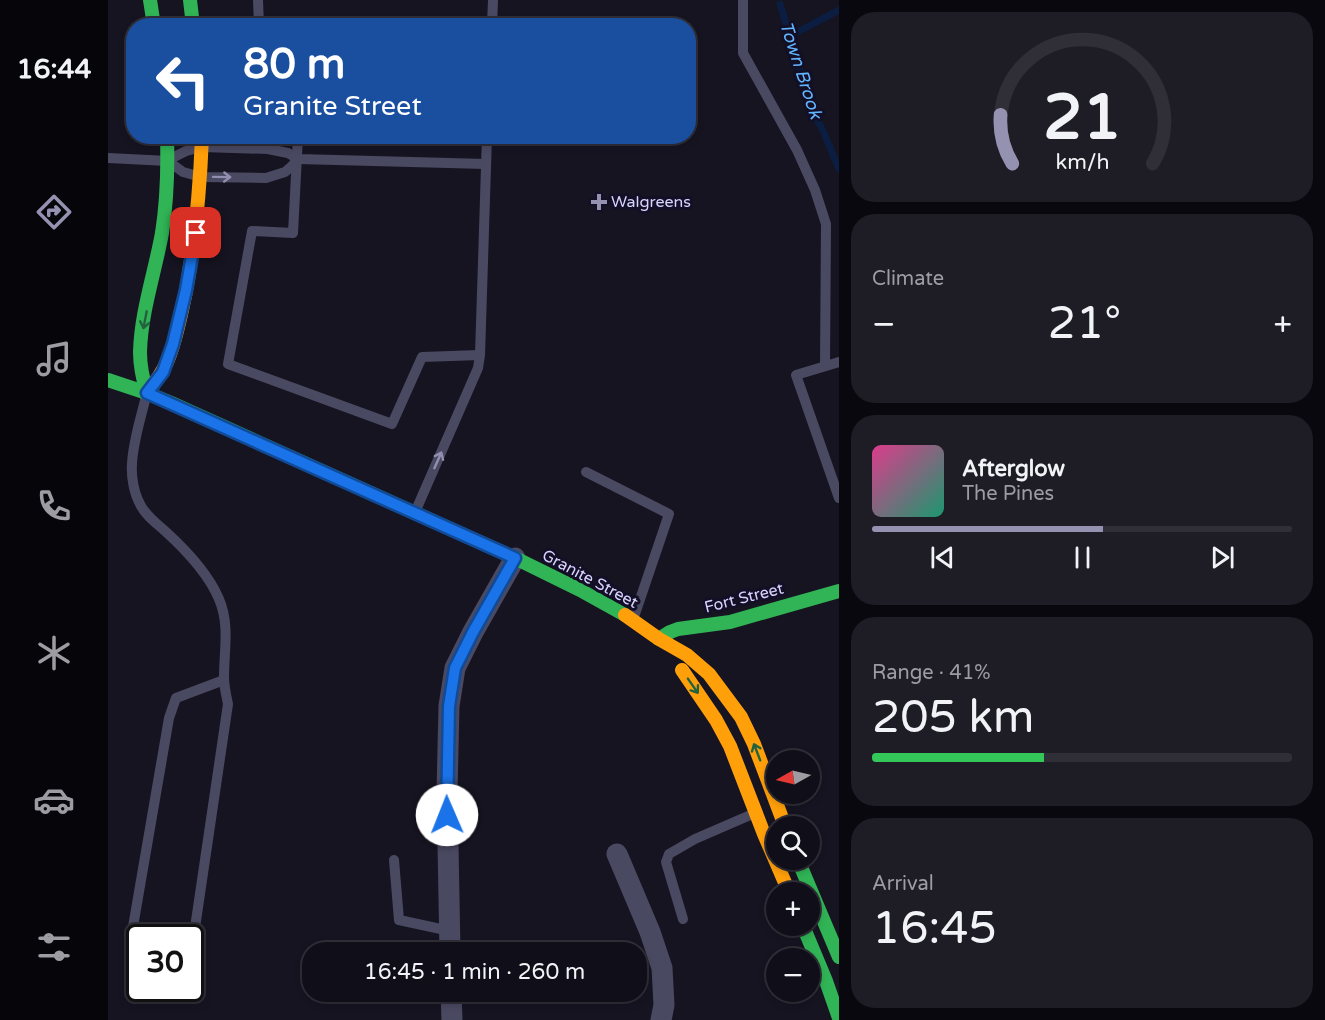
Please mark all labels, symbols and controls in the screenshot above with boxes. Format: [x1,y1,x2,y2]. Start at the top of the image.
water label: Town Brook [775,18,827,123]
text: 80 m [243,39,345,90]
icon: left [144,42,222,120]
text: 16:44 [17,53,91,86]
text: 21 [1043,81,1121,156]
text: Granite Street [243,90,422,123]
text: km/h [1055,149,1109,175]
one-way arrow [212,172,232,183]
icon: directions [33,191,75,233]
place label: Walgreens [611,192,691,212]
marker: Walgreens [592,195,606,209]
pin [170,207,221,258]
icon: arrive [179,216,212,249]
text: Climate [872,267,944,291]
text: 21° [1048,297,1121,351]
text: − [872,305,896,344]
text: + [1273,305,1292,344]
one-way arrow [139,310,150,329]
icon: music [33,338,75,380]
one-way arrow [433,451,445,469]
text: Afterglow [962,456,1065,482]
text: The Pines [962,482,1054,506]
icon: phone [33,485,75,527]
icon: previous [926,541,959,574]
icon: pause [1066,541,1099,574]
icon: next [1206,541,1239,574]
street label: Granite Street [539,545,641,613]
street label: Fort Street [702,579,786,617]
icon: climate [33,632,75,674]
text: Range · 41% [872,661,991,685]
one-way arrow [687,678,699,694]
text: 205 km [872,691,1034,745]
one-way arrow [751,743,762,762]
north arrow [766,750,820,804]
map controls [766,750,820,1002]
icon: car [33,779,75,821]
position arrow [415,783,479,847]
button: search [766,816,820,870]
text: Arrival [872,872,934,896]
button: + [766,882,820,936]
text: 16:45 [872,902,997,956]
speed limit sign: 30 [126,924,204,1002]
icon: filters [33,926,75,968]
button: − [766,948,820,1002]
text: 16:45 · 1 min · 260 m [364,959,585,985]

